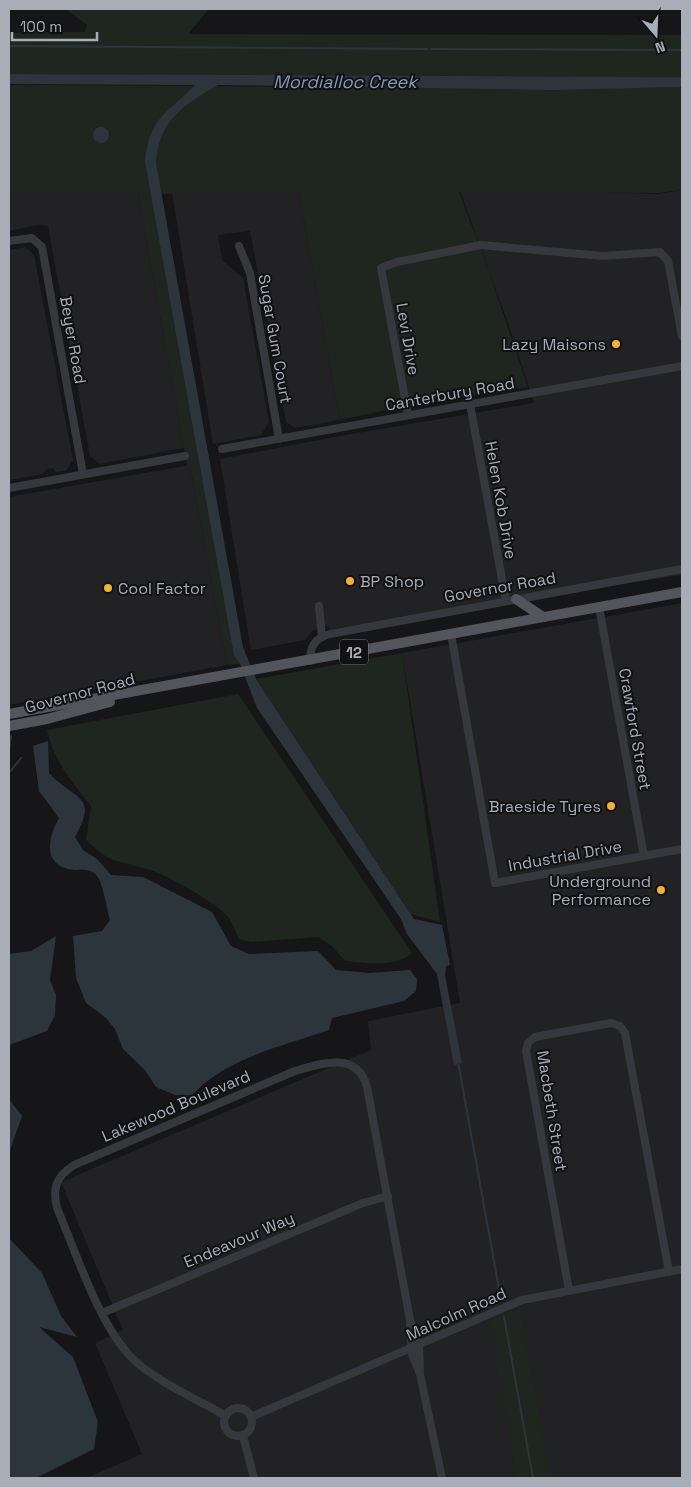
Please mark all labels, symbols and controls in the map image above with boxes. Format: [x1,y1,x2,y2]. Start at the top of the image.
scale bar [12,10,98,42]
north arrow [631,10,681,60]
text: 100 m [20,17,62,36]
text: N [653,37,668,57]
water label: Mordialloc Creek [273,70,419,93]
street label: Sugar Gum Court [253,273,297,405]
street label: Beyer Road [55,294,91,386]
street label: Levi Drive [391,301,425,377]
place label: Lazy Maisons [502,334,606,355]
marker: Lazy Maisons [610,338,622,350]
street label: Canterbury Road [384,372,516,416]
street label: Helen Kob Drive [480,439,522,561]
street label: Governor Road [443,567,557,607]
place label: BP Shop [360,571,424,592]
marker: BP Shop [344,575,356,587]
place label: Cool Factor [118,578,206,599]
marker: Cool Factor [102,582,114,594]
road number: 12 [340,640,368,664]
street label: Crawford Street [614,666,656,792]
street label: Governor Road [23,668,137,718]
place label: Braeside Tyres [489,796,601,817]
marker: Braeside Tyres [605,800,617,812]
street label: Industrial Drive [507,836,623,876]
place label: Underground Performance [549,871,651,910]
marker: Underground Performance [655,884,667,896]
street label: Macbeth Street [532,1049,572,1173]
street label: Lakewood Boulevard [99,1065,253,1147]
street label: Endeavour Way [181,1207,297,1273]
street label: Malcolm Road [403,1283,509,1345]

